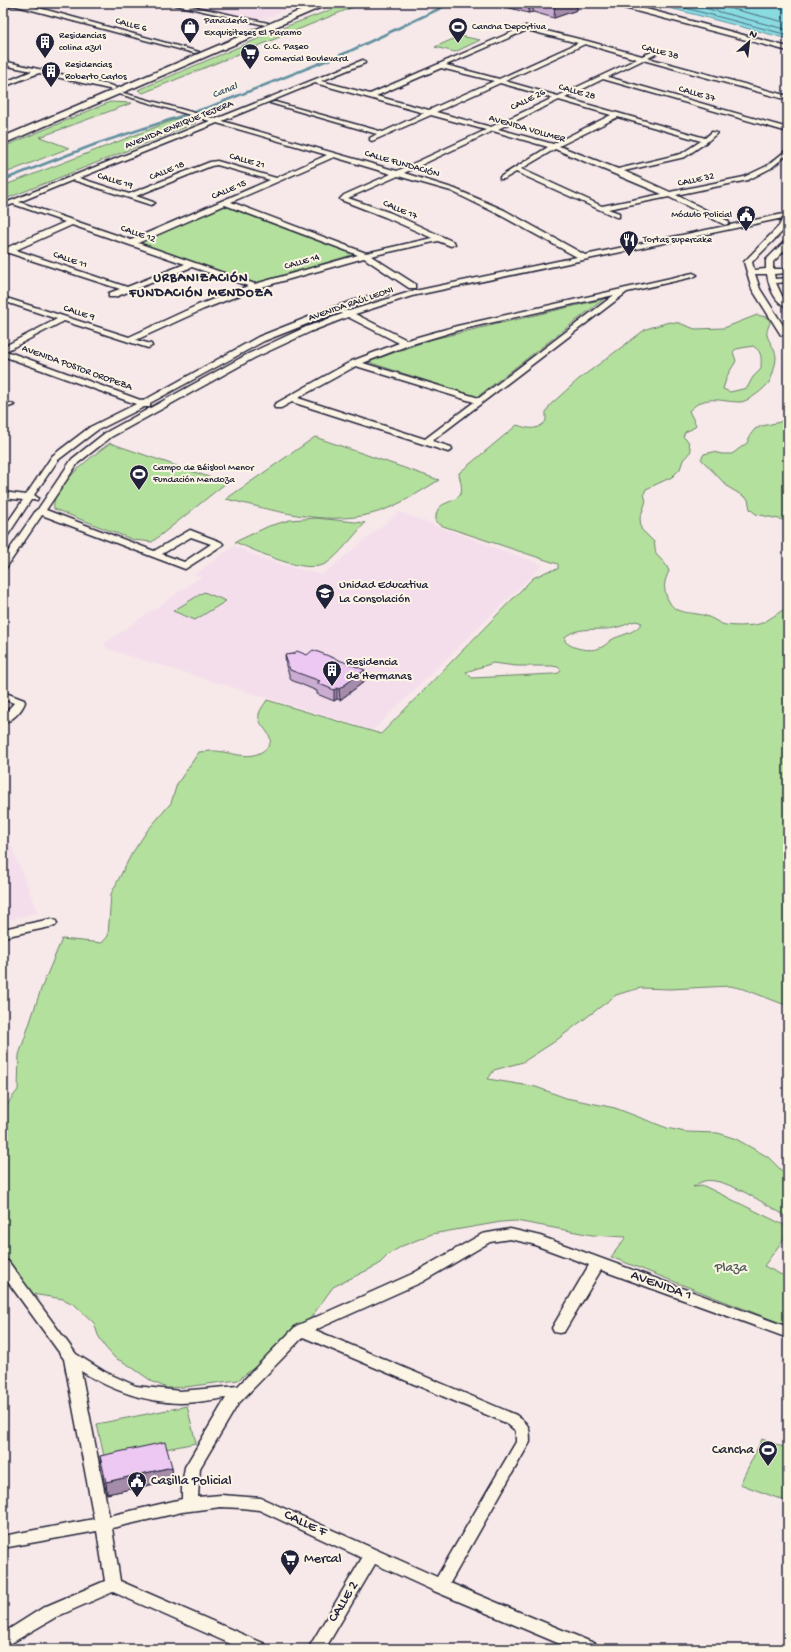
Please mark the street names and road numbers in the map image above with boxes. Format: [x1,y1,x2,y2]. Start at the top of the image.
street label: CALLE 6 [114,15,149,35]
street label: CALLE 38 [640,41,680,63]
street label: CALLE 28 [557,81,597,103]
street label: CALLE 37 [677,83,718,105]
street label: CALLE 26 [509,86,548,114]
street label: AVENIDA ENRIQUE TEJERA [123,97,236,152]
street label: AVENIDA VOLLMER [488,112,567,146]
street label: CALLE FUNDACIÓN [363,148,441,181]
street label: CALLE 21 [228,150,266,172]
street label: CALLE 18 [148,158,187,183]
street label: CALLE 19 [96,170,134,192]
street label: CALLE 32 [676,170,716,190]
street label: CALLE 15 [210,177,248,203]
street label: CALLE 17 [381,197,420,223]
street label: CALLE 12 [119,222,157,246]
street label: CALLE 11 [51,249,89,271]
street label: CALLE 14 [283,251,321,273]
street label: AVENIDA RAÚL LEONI [307,284,395,324]
street label: CALLE 9 [62,302,96,324]
street label: AVENIDA POSTOR OROPEZA [20,342,135,394]
street label: AVENIDA 1 [628,1267,694,1305]
street label: CALLE F [281,1507,330,1542]
street label: CALLE 2 [325,1578,363,1626]

